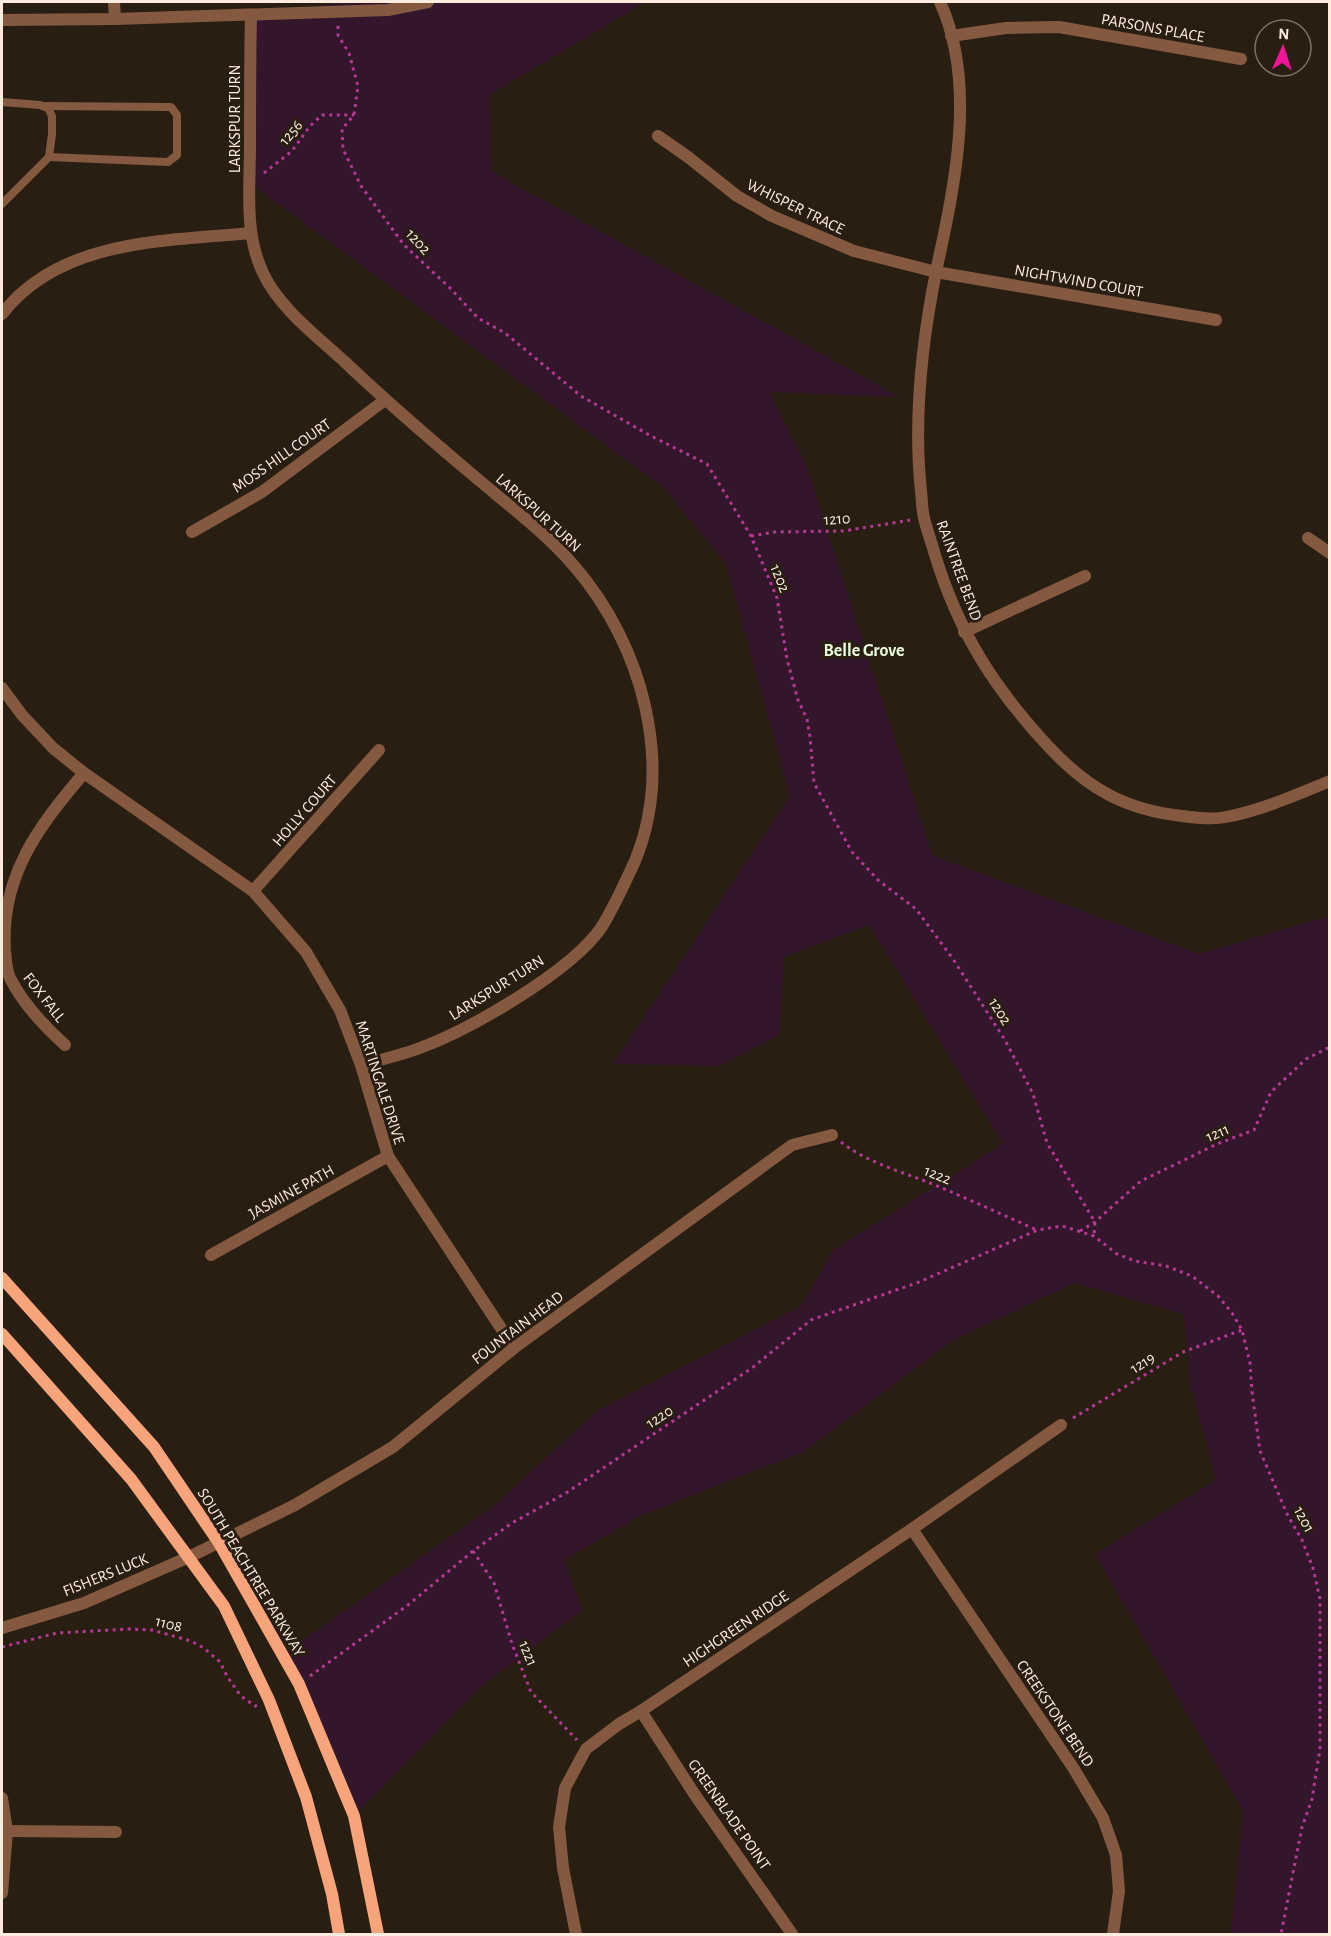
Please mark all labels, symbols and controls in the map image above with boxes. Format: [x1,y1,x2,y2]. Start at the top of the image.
street label: PARSONS PLACE [1100,11,1206,45]
north arrow [1253,18,1313,78]
text: N [1278,26,1290,42]
street label: LARKSPUR TURN [227,65,243,173]
street label: 1256 [276,117,306,148]
street label: WHISPER TRACE [744,176,847,238]
street label: 1202 [403,226,434,258]
street label: NIGHTWIND COURT [1013,262,1144,300]
street label: MOSS HILL COURT [229,416,334,496]
street label: LARKSPUR TURN [493,470,584,555]
street label: 1210 [823,510,851,528]
street label: RAINTREE BEND [934,518,985,623]
street label: 1202 [767,562,793,595]
district label: Belle Grove [823,642,905,660]
street label: HOLLY COURT [270,772,340,849]
street label: LARKSPUR TURN [446,952,547,1023]
street label: FOX FALL [20,970,69,1026]
street label: 1202 [986,995,1014,1028]
street label: MARTINGALE DRIVE [353,1019,408,1146]
street label: 1211 [1203,1121,1231,1145]
street label: JASMINE PATH [246,1162,337,1222]
street label: 1222 [922,1162,953,1187]
street label: FOUNTAIN HEAD [469,1288,566,1367]
street label: 1219 [1127,1349,1158,1376]
street label: 1220 [643,1402,676,1431]
street label: SOUTH PEACHTREE PARKWAY [195,1486,308,1660]
street label: 1201 [1291,1504,1317,1535]
street label: FISHERS LUCK [61,1551,150,1599]
street label: HIGHGREEN RIDGE [680,1588,791,1670]
street label: 1108 [154,1613,184,1635]
street label: 1221 [516,1639,540,1668]
street label: CREEKSTONE BEND [1014,1657,1097,1770]
street label: GREENBLADE POINT [685,1756,773,1873]

